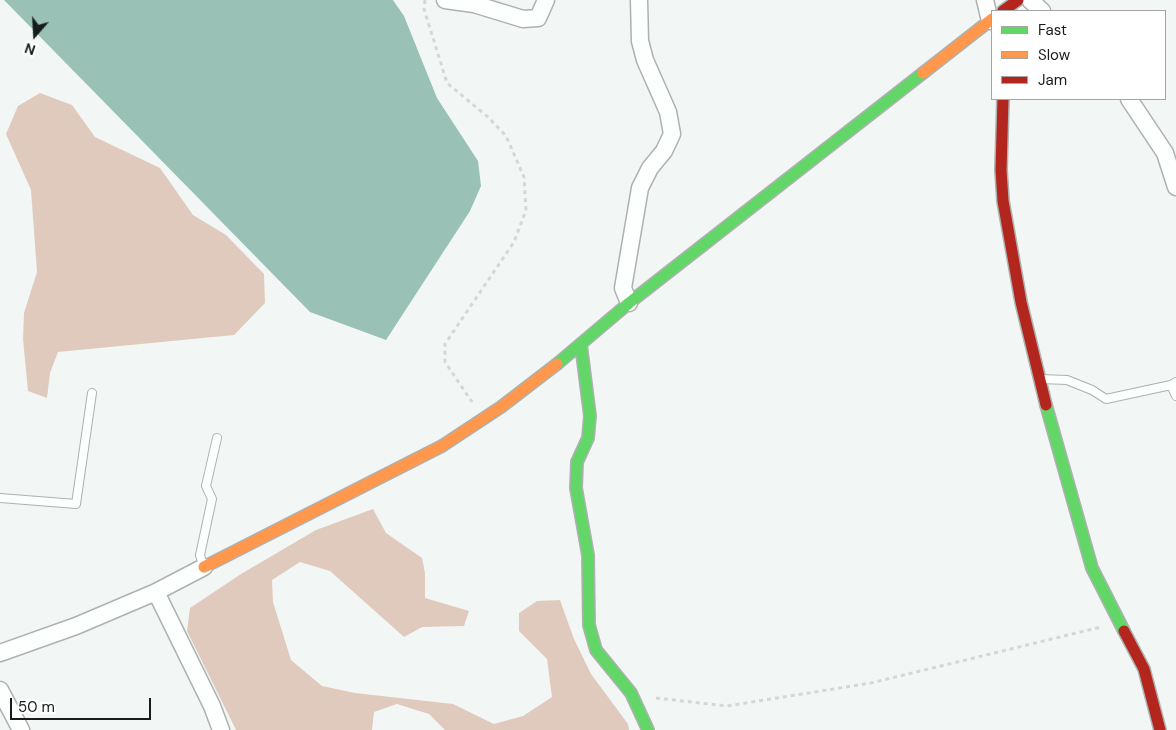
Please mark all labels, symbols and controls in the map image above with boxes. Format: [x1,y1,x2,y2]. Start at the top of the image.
north arrow [10,10,60,60]
legend [991,10,1166,100]
text: Fast [1038,20,1067,40]
text: N [22,39,38,59]
text: Slow [1038,45,1070,65]
text: Jam [1038,70,1067,90]
scale bar [12,688,154,720]
text: 50 m [18,697,55,717]

